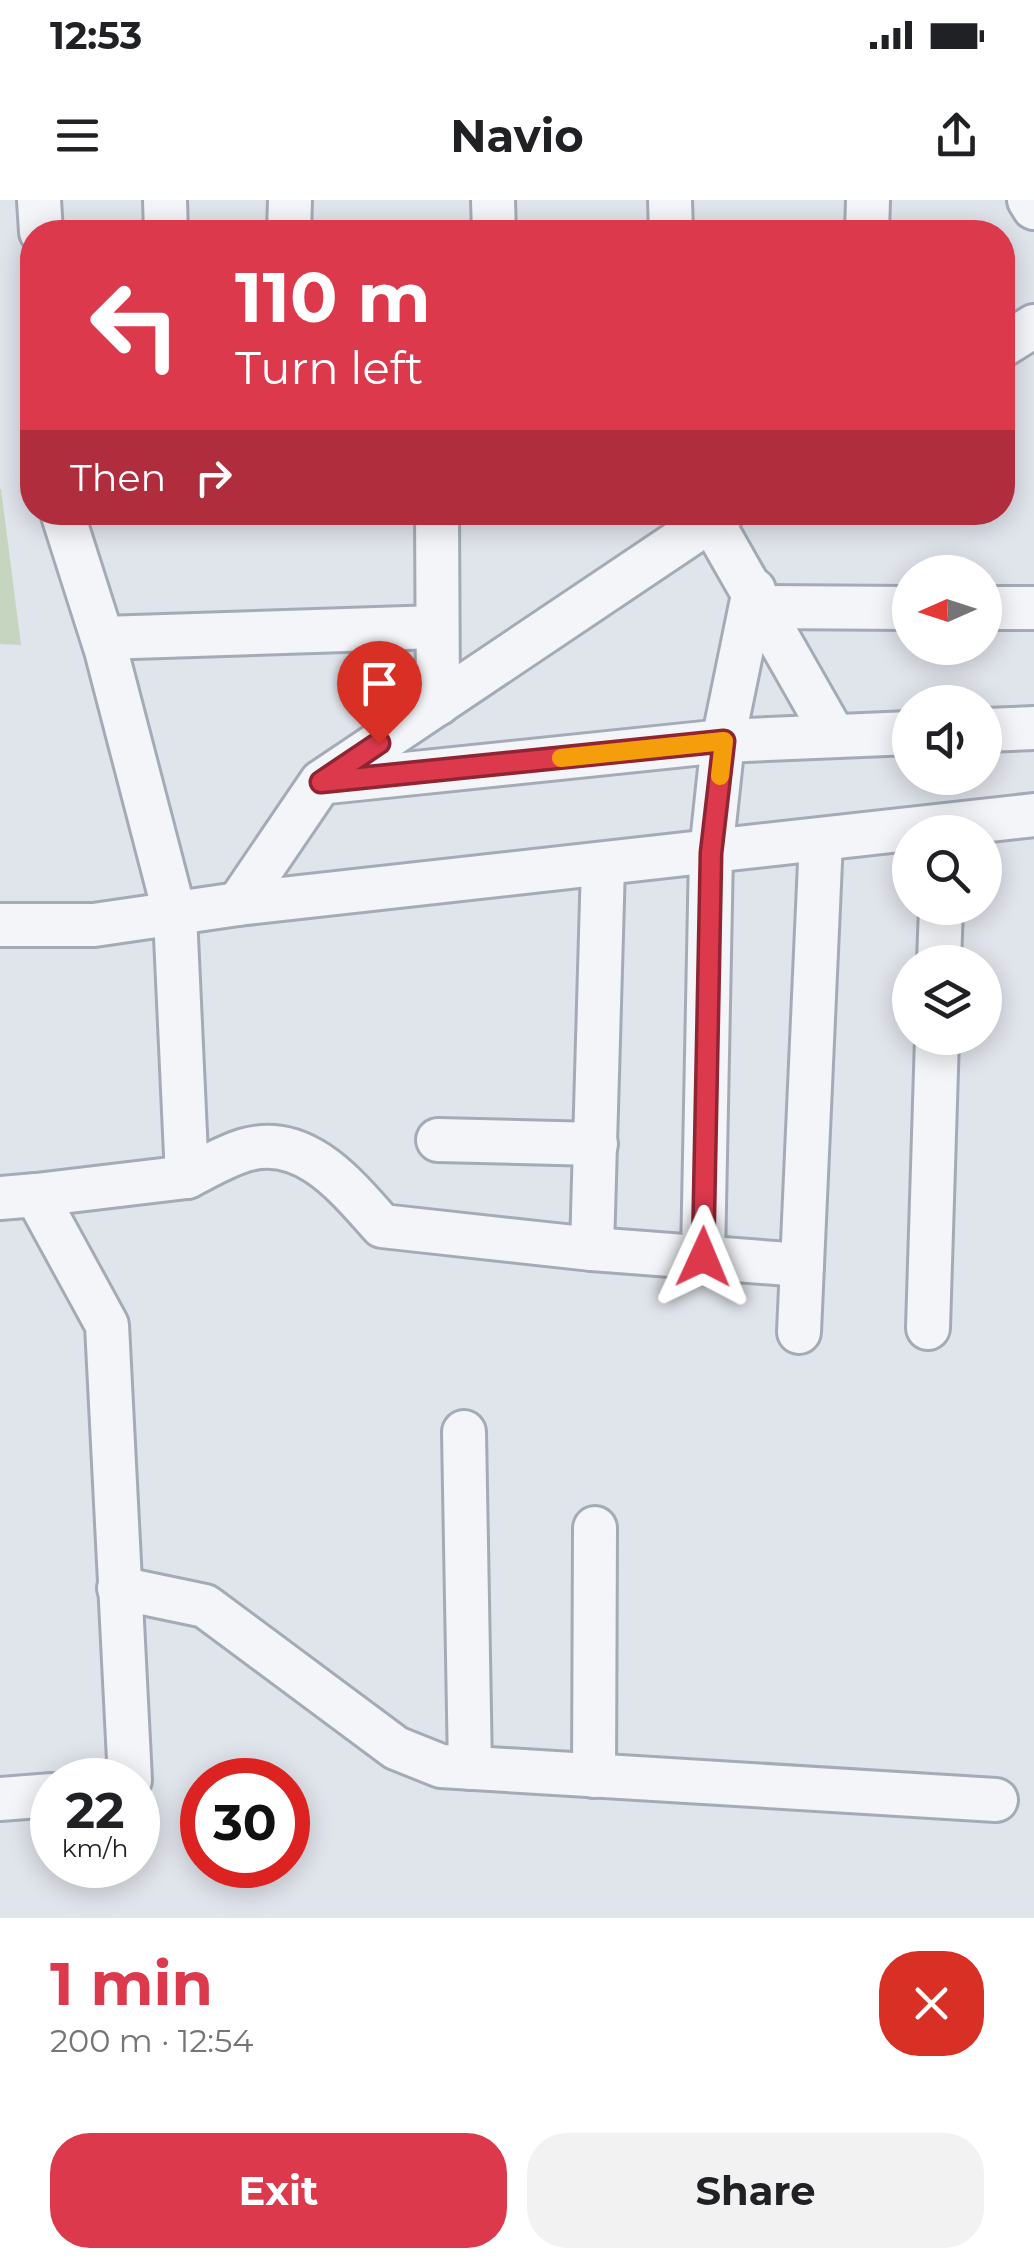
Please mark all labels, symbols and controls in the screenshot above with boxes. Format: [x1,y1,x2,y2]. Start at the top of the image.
text: 12:53 [50,12,142,59]
icon: menu [50,108,105,163]
text: Navio [450,108,584,163]
icon: share [929,108,984,163]
text: 110 m [235,254,431,340]
icon: left [70,260,200,390]
text: Turn left [235,340,423,395]
icon: right [186,450,241,505]
text: Then [70,454,166,501]
north arrow [892,555,1002,665]
map controls [892,555,1002,1055]
pin [337,641,422,744]
icon: arrive [352,656,407,711]
button: sound [892,685,1002,795]
button: search [892,815,1002,925]
button: layers [892,945,1002,1055]
position arrow [651,1205,755,1309]
speed limit sign: 30 [180,1758,310,1888]
text: 22 [66,1780,125,1841]
text: km/h [62,1833,128,1863]
text: 1 min [50,1947,213,2020]
button: close [879,1951,984,2056]
text: 200 m · 12:54 [50,2021,253,2060]
button: Exit [50,2133,507,2248]
button: Share [527,2133,984,2248]

